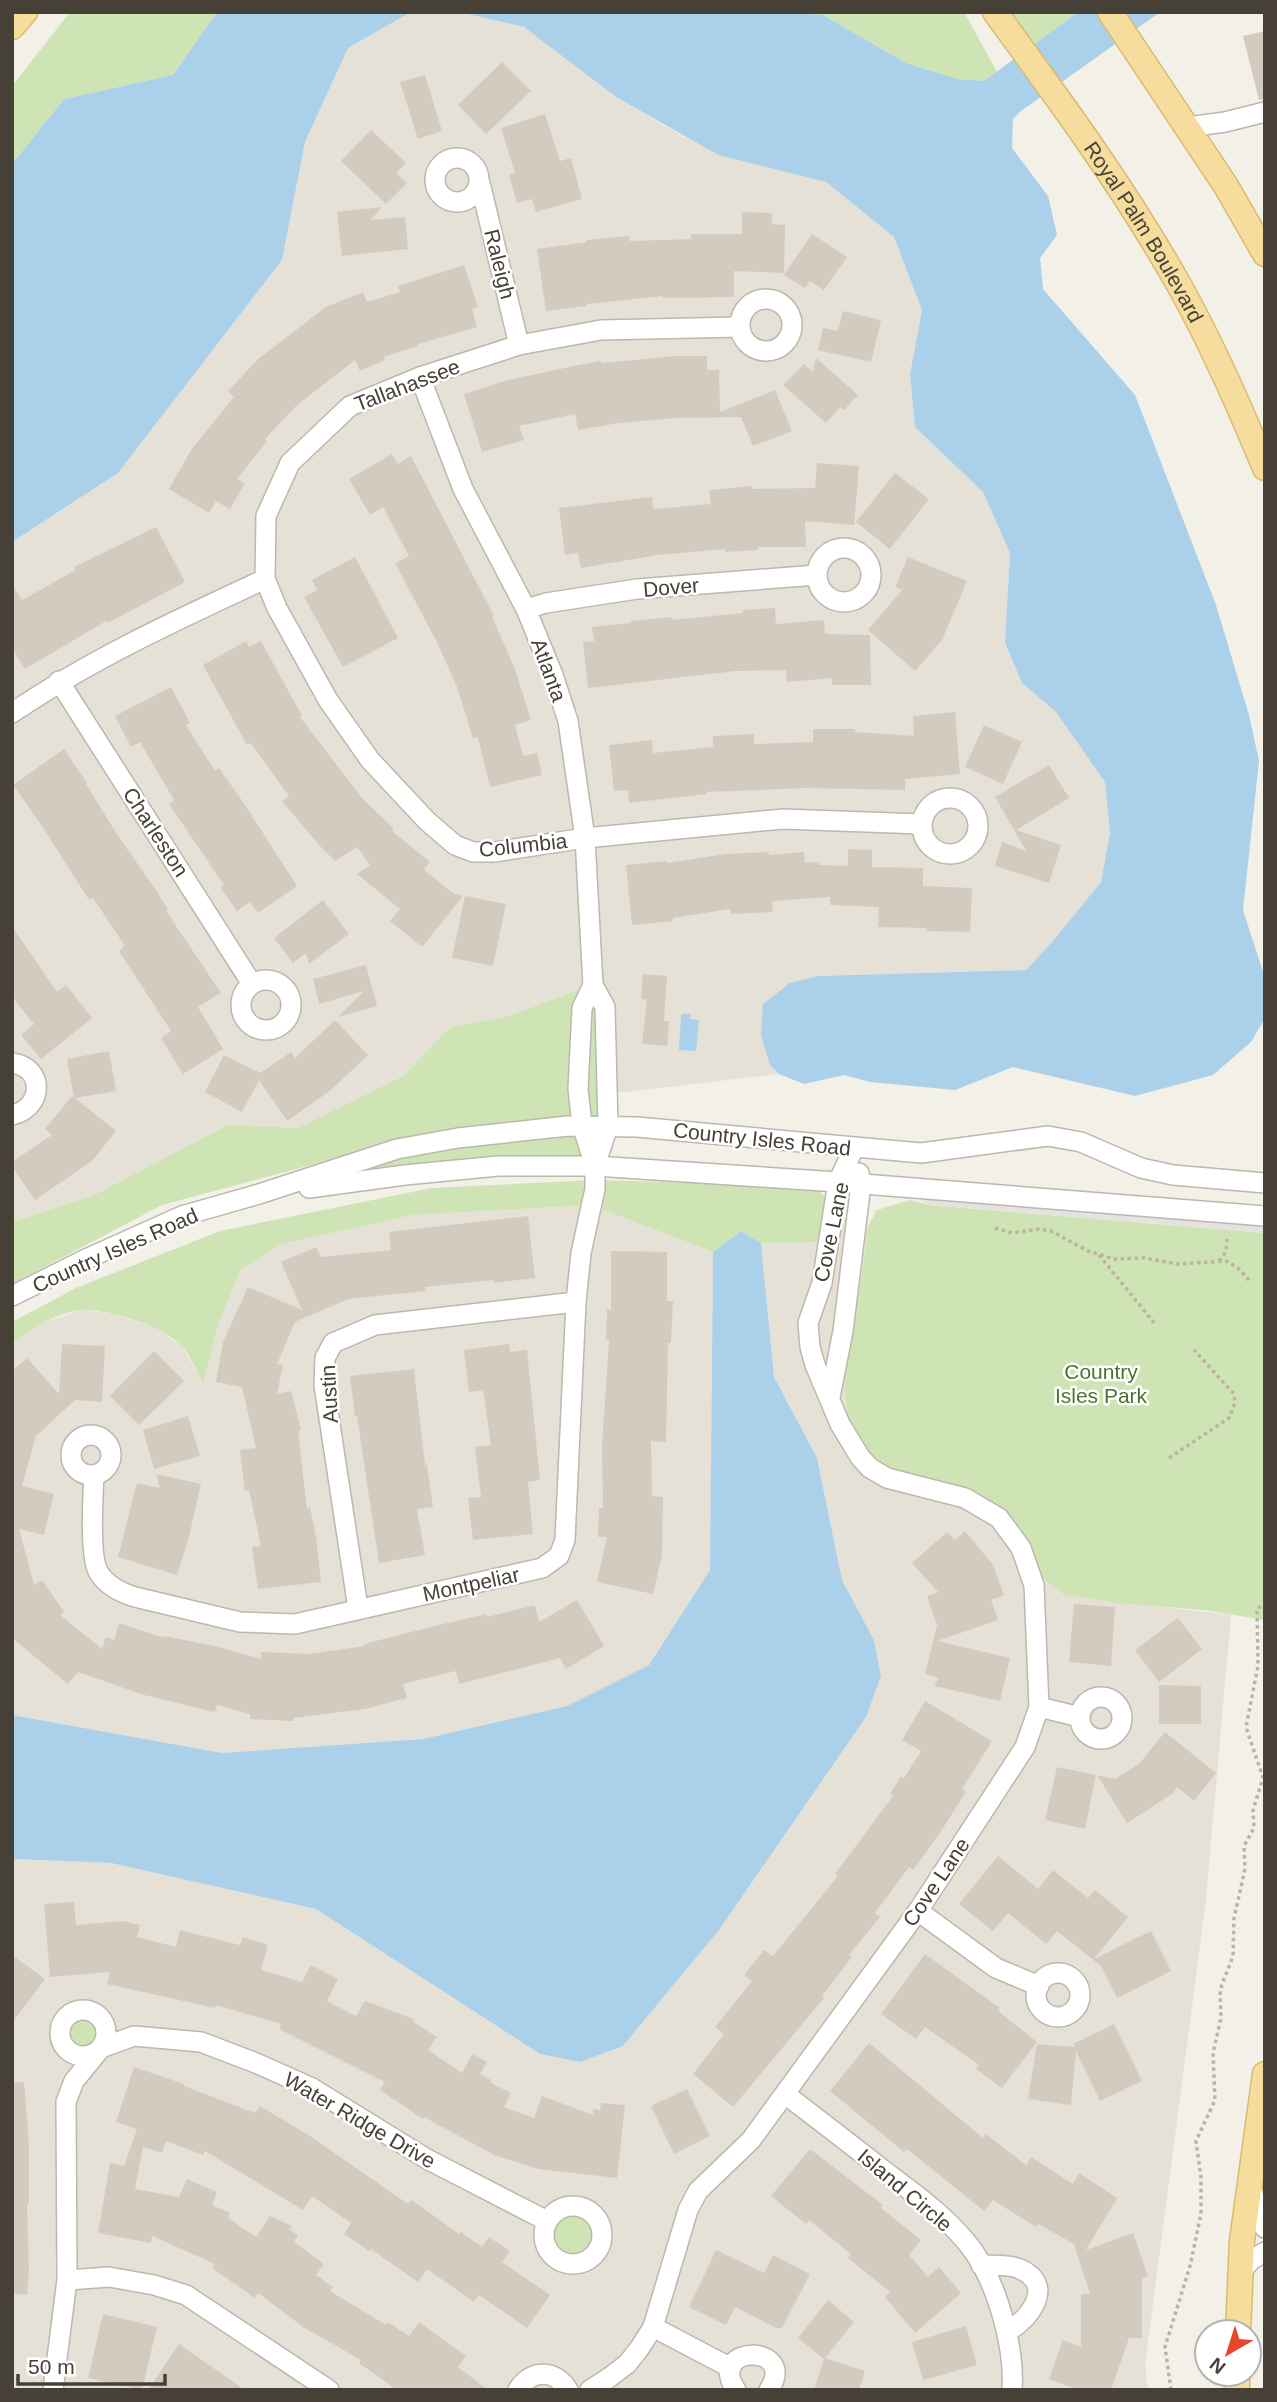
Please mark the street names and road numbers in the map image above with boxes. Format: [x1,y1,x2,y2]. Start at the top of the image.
street label: Royal Palm Boulevard [1080,137,1208,326]
street label: Raleigh [480,227,520,301]
street label: Tallahassee [351,354,463,416]
street label: Dover [642,573,700,601]
street label: Atlanta [527,635,571,705]
street label: Charleston [119,783,193,881]
street label: Columbia [478,829,569,861]
street label: Country Isles Road [672,1118,852,1160]
street label: Cove Lane [809,1180,853,1284]
street label: Country Isles Road [29,1203,201,1297]
street label: Austin [316,1364,342,1424]
street label: Montpeliar [421,1563,521,1605]
street label: Cove Lane [898,1833,974,1931]
street label: Water Ridge Drive [280,2067,440,2173]
street label: Island Circle [853,2144,957,2236]

